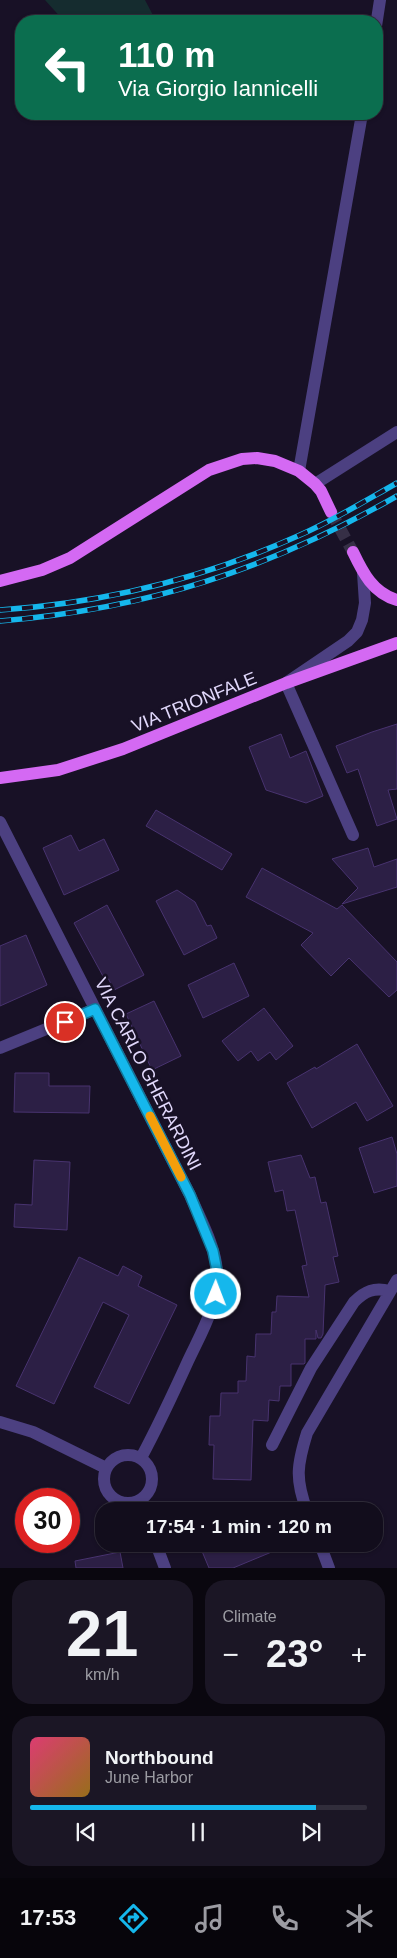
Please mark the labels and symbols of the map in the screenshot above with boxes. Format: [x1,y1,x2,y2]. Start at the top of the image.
street label: VIA TRIONFALE [129,668,259,736]
street label: VIA CARLO GHERARDINI [91,975,205,1173]
pin [44,1001,86,1043]
position arrow [189,1267,241,1319]
speed limit sign: 30 [15,1488,80,1553]

